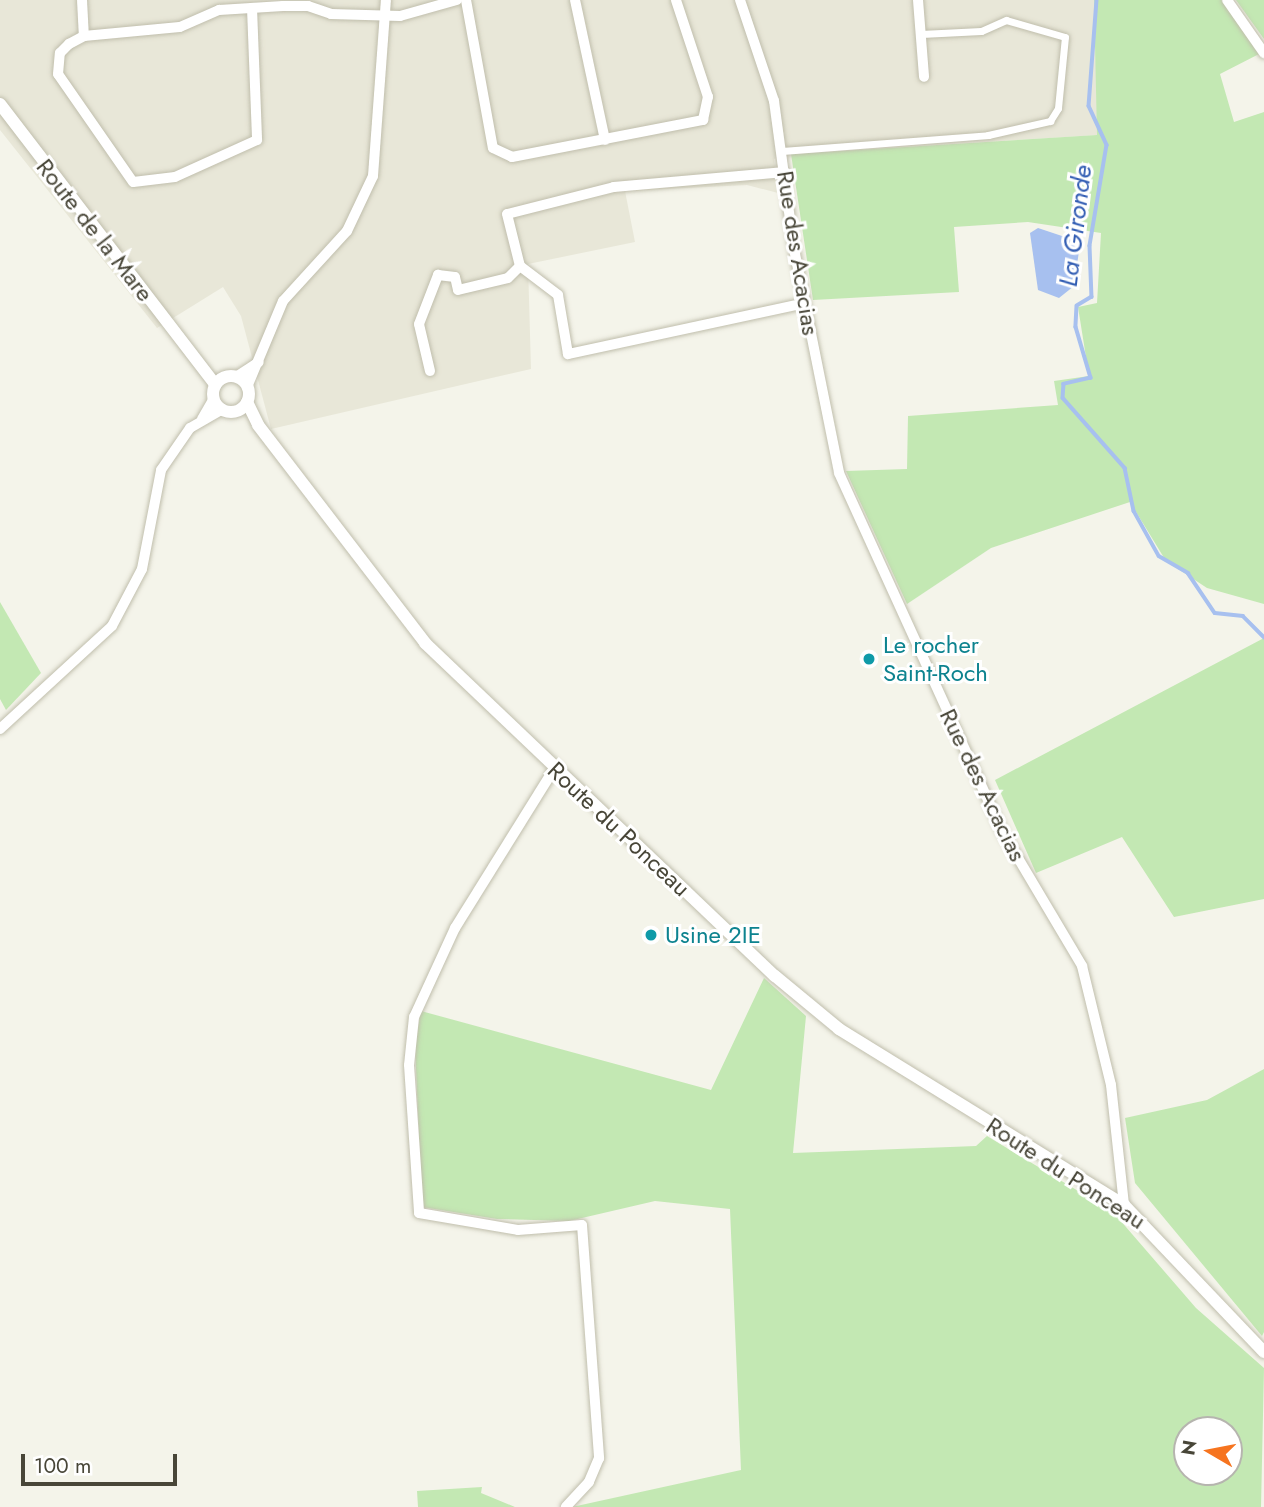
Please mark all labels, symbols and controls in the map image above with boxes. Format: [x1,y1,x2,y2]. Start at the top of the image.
street label: Route de la Mare [30,153,160,307]
water label: La Gironde [1053,163,1099,289]
street label: Rue des Acacias [771,169,825,337]
place label: Le rocher Saint-Roch [883,631,988,687]
marker: Le rocher Saint-Roch [861,651,877,667]
street label: Rue des Acacias [934,704,1032,866]
street label: Route du Ponceau [542,756,696,902]
place label: Usine 2IE [665,921,761,949]
marker: Usine 2IE [643,927,659,943]
street label: Route du Ponceau [981,1111,1151,1235]
north arrow [1173,1416,1243,1486]
text: N [1174,1438,1203,1457]
scale bar [24,1440,180,1484]
text: 100 m [34,1451,91,1481]

